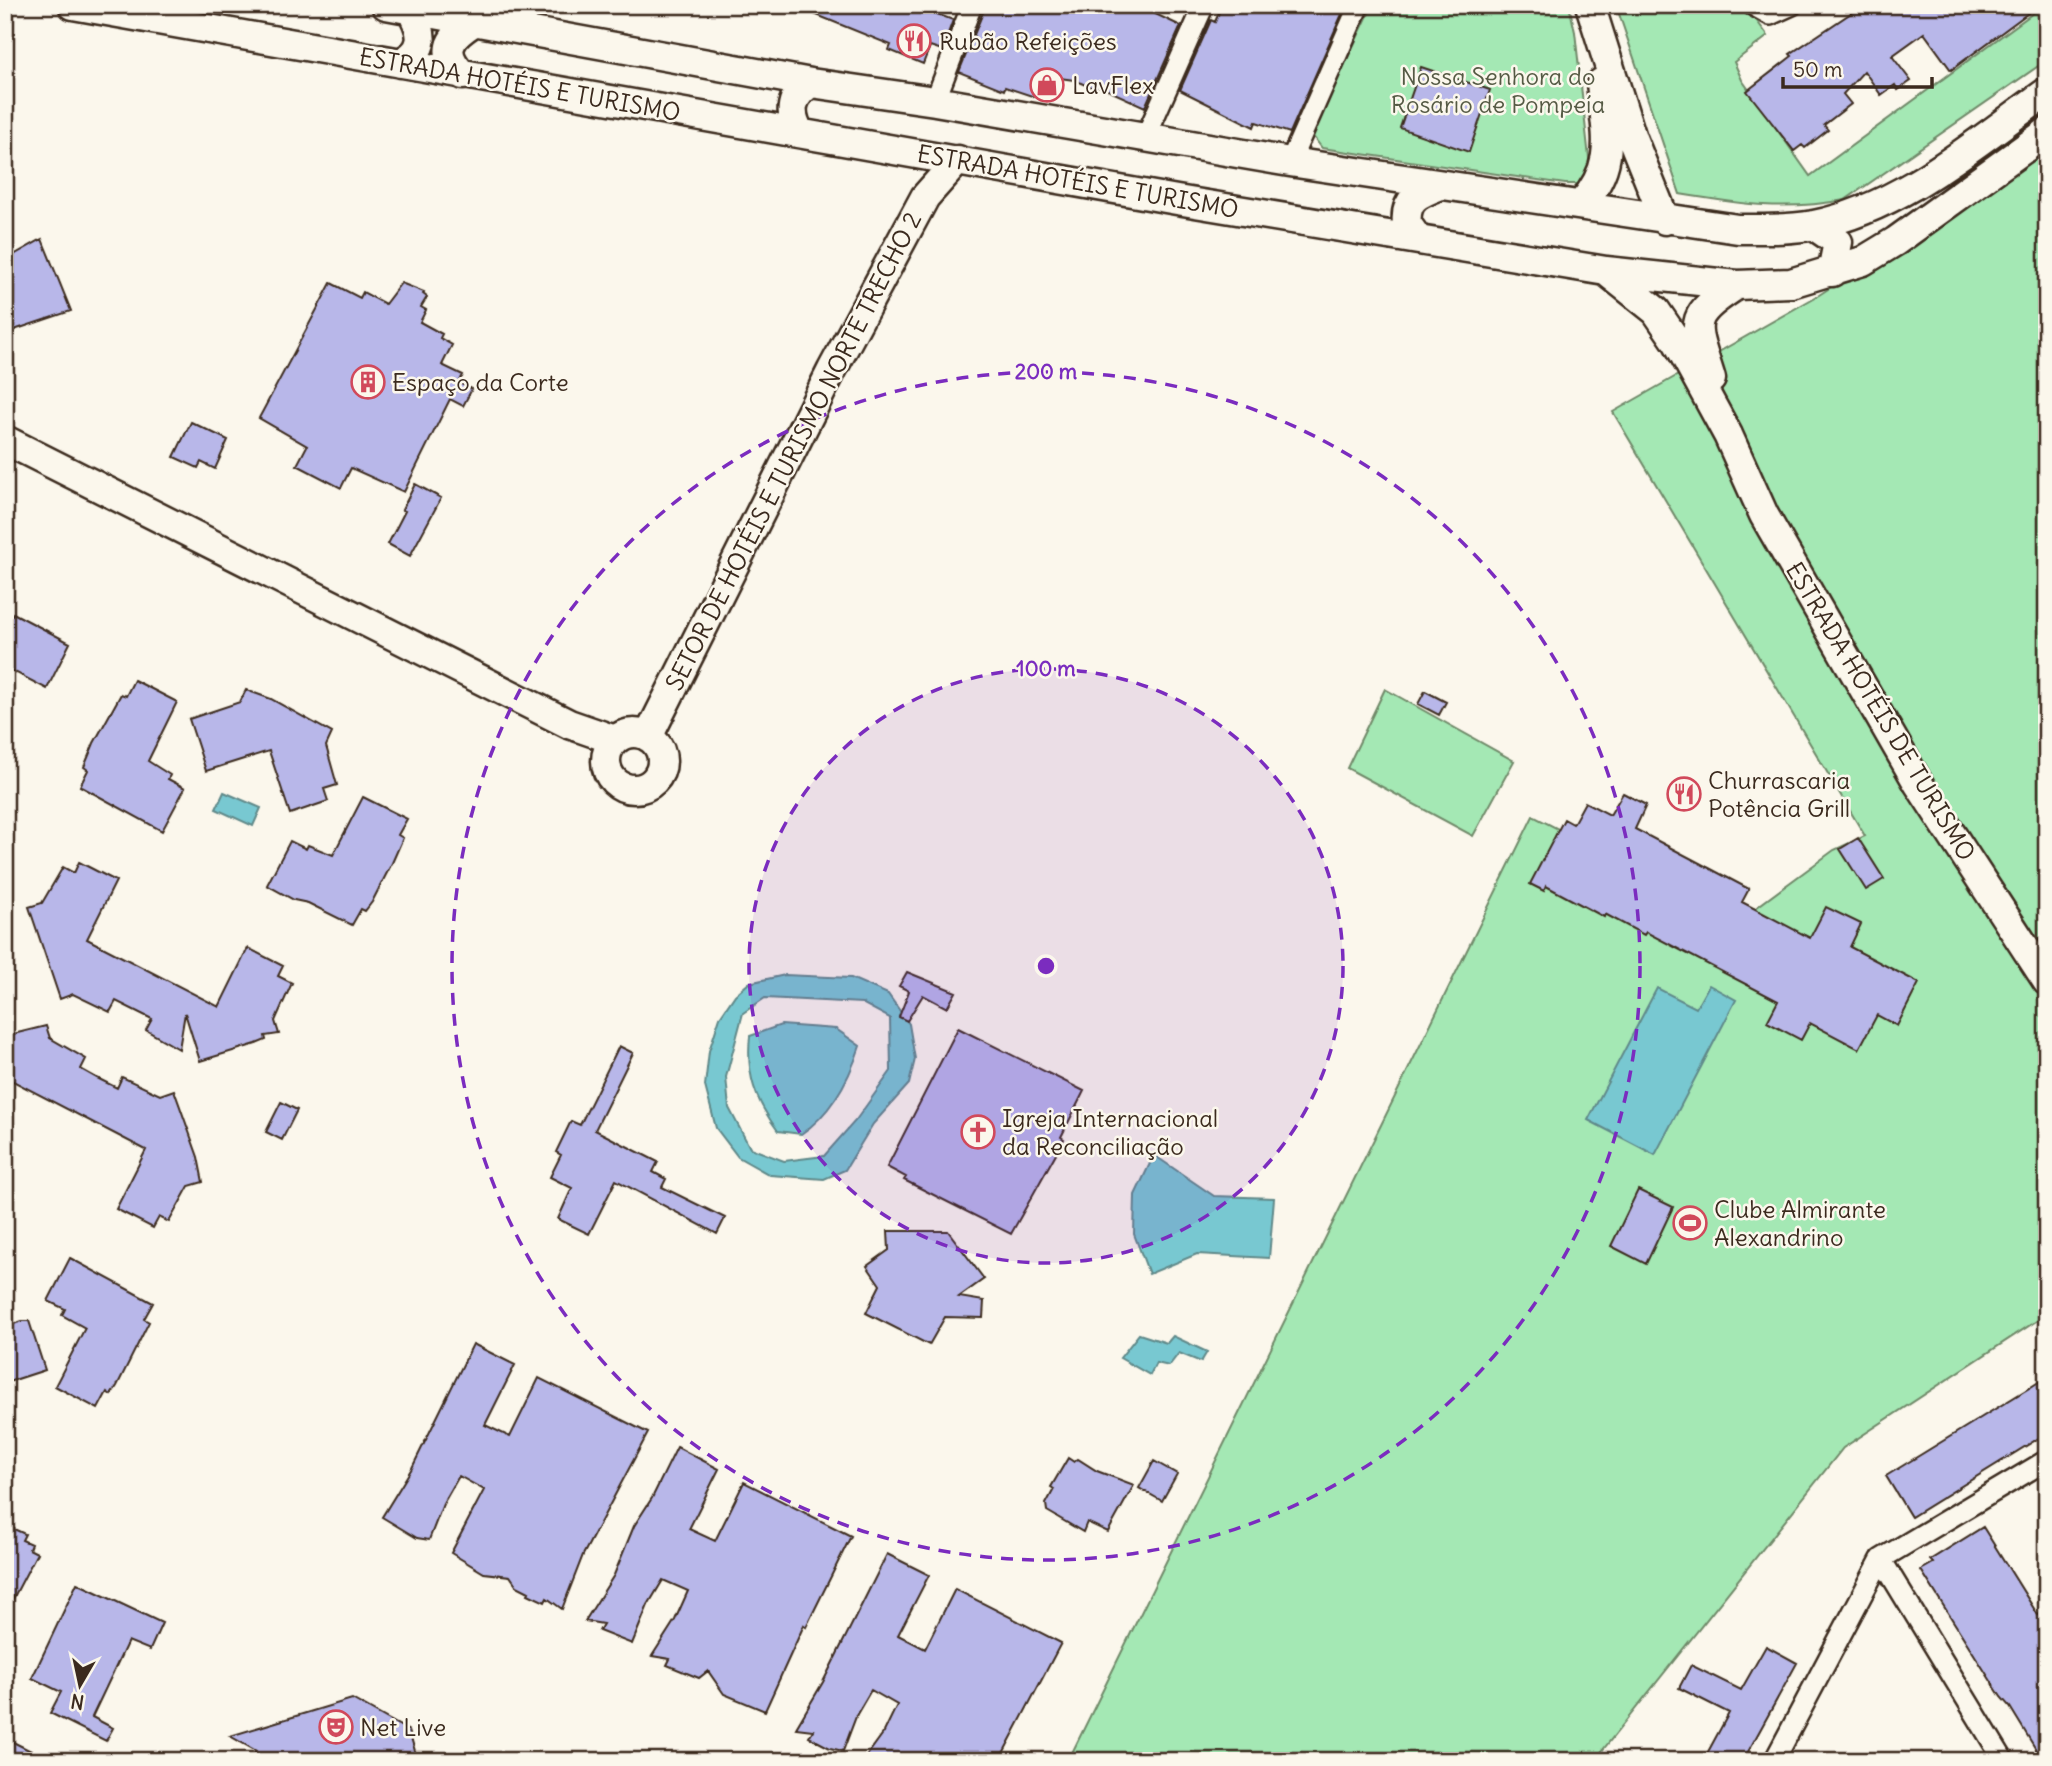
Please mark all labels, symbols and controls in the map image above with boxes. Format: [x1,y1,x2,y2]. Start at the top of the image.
restaurant icon: Rubão Refeições [895,22,933,60]
place label: Rubão Refeições [939,26,1117,56]
street label: ESTRADA HOTÉIS E TURISMO [357,41,683,127]
scale bar [1783,46,1931,90]
text: 50 m [1793,56,1842,83]
park label: Nossa Senhora do Rosário de Pompeía [1391,61,1605,119]
shop icon: LavFlex [1028,66,1066,104]
place label: LavFlex [1072,70,1154,100]
street label: ESTRADA HOTÉIS E TURISMO [915,138,1241,224]
street label: SETOR DE HOTÉIS E TURISMO NORTE TRECHO 2 [659,207,927,695]
text: 200 m [1015,358,1078,385]
building icon: Espaço da Corte [349,363,387,401]
place label: Espaço da Corte [392,367,569,397]
street label: ESTRADA HOTÉIS DE TURISMO [1780,556,1982,866]
text: 100 m [1016,655,1076,682]
place label: Churrascaria Potência Grill [1708,765,1850,823]
restaurant icon: Churrascaria Potência Grill [1665,775,1703,813]
centre of rings [1034,954,1058,978]
place label: Igreja Internacional da Reconciliação [1002,1103,1218,1161]
church icon: Igreja Internacional da Reconciliação [959,1113,997,1151]
place label: Clube Almirante Alexandrino [1714,1194,1886,1252]
sports icon: Clube Almirante Alexandrino [1671,1204,1709,1242]
north arrow [46,1650,116,1720]
text: N [69,1689,86,1715]
theatre icon: Net Live [317,1708,355,1746]
place label: Net Live [360,1712,446,1742]

